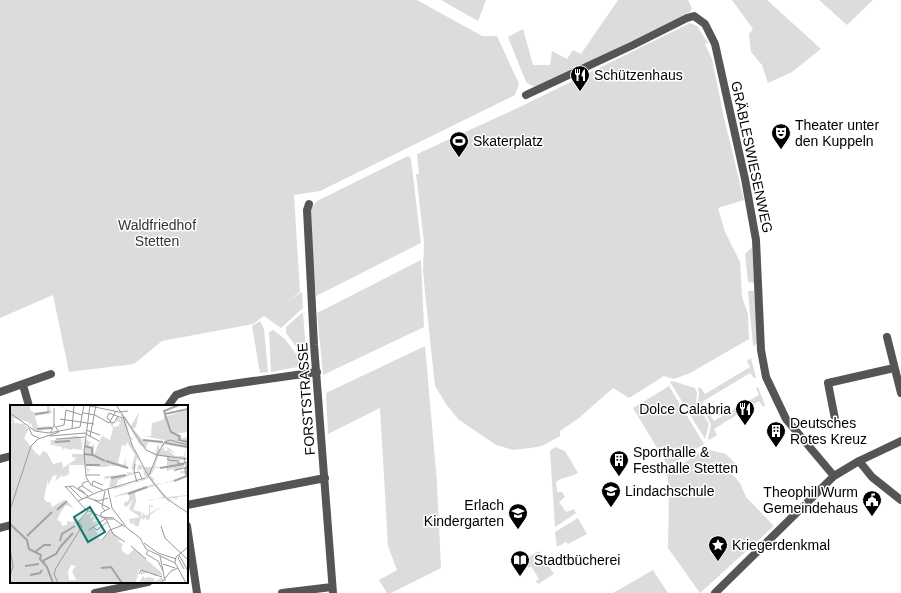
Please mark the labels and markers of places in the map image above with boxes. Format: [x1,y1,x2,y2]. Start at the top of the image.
restaurant icon: Schützenhaus [569,64,591,92]
place label: Schützenhaus [594,67,683,83]
place label: Theater unter den Kuppeln [795,117,879,149]
theatre icon: Theater unter den Kuppeln [770,122,792,150]
sports icon: Skaterplatz [448,130,470,158]
place label: Skaterplatz [473,133,543,149]
restaurant icon: Dolce Calabria [734,398,756,426]
place label: Dolce Calabria [639,401,731,417]
place label: Deutsches Rotes Kreuz [790,415,867,447]
building icon: Deutsches Rotes Kreuz [765,420,787,448]
place label: Sporthalle & Festhalle Stetten [633,444,738,476]
building icon: Sporthalle & Festhalle Stetten [608,449,630,477]
school or university icon: Lindachschule [600,480,622,508]
place label: Lindachschule [625,483,715,499]
place label: Theophil Wurm Gemeindehaus [763,484,858,516]
public building icon: Theophil Wurm Gemeindehaus [861,489,883,517]
place label: Erlach Kindergarten [424,497,504,529]
school or university icon: Erlach Kindergarten [507,502,529,530]
place icon: Kriegerdenkmal [707,534,729,562]
place label: Kriegerdenkmal [732,537,830,553]
library icon: Stadtbücherei [509,549,531,577]
place label: Stadtbücherei [534,552,620,568]

